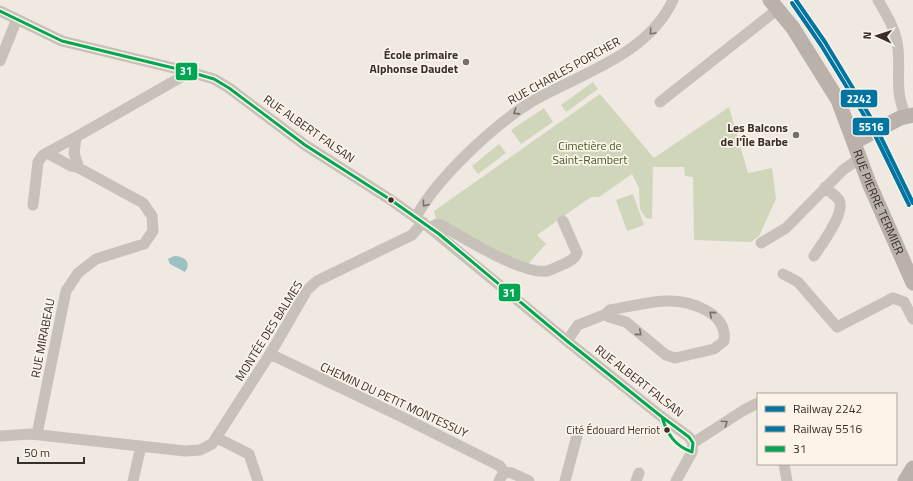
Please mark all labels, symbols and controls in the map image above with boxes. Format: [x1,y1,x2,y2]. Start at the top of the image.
north arrow [857,16,897,56]
one-way arrow [649,27,656,35]
text: N [859,31,875,40]
street label: RUE CHARLES PORCHER [504,32,624,109]
place label: École primaire Alphonse Daudet [369,45,459,78]
marker: École primaire Alphonse Daudet [461,57,471,67]
line badge: 31 [175,62,198,81]
text: 31 [180,63,192,79]
line badge: 2242 [840,89,878,108]
street label: RUE ALBERT FALSAN [260,90,359,167]
text: 2242 [847,91,871,107]
one-way arrow [513,107,520,115]
line badge: 5516 [852,117,890,136]
place label: Les Balcons de l'Île Barbe [721,118,788,151]
text: 5516 [859,119,883,135]
marker: Les Balcons de l'Île Barbe [791,130,801,140]
park label: Cimetière de Saint-Rambert [553,136,628,169]
street label: RUE PIERRE TERMIER [848,147,909,258]
unlabelled marker [386,195,396,205]
one-way arrow [423,199,430,206]
street label: MONTÉE DES BALMES [230,277,307,385]
line badge: 31 [498,283,521,302]
text: 31 [503,285,515,301]
street label: RUE MIRABEAU [25,296,60,379]
one-way arrow [709,312,717,319]
one-way arrow [634,328,641,335]
street label: RUE ALBERT FALSAN [591,340,688,421]
street label: CHEMIN DU PETIT MONTESSUY [317,357,472,442]
legend [757,393,897,465]
text: Railway 2242 [793,399,862,418]
text: Railway 5516 [793,419,862,438]
one-way arrow [721,421,728,428]
place label: Cité Édouard Herriot [566,422,660,438]
marker: Cité Édouard Herriot [662,425,672,435]
scale bar [18,439,84,465]
text: 31 [793,439,806,458]
text: 50 m [24,443,50,462]

